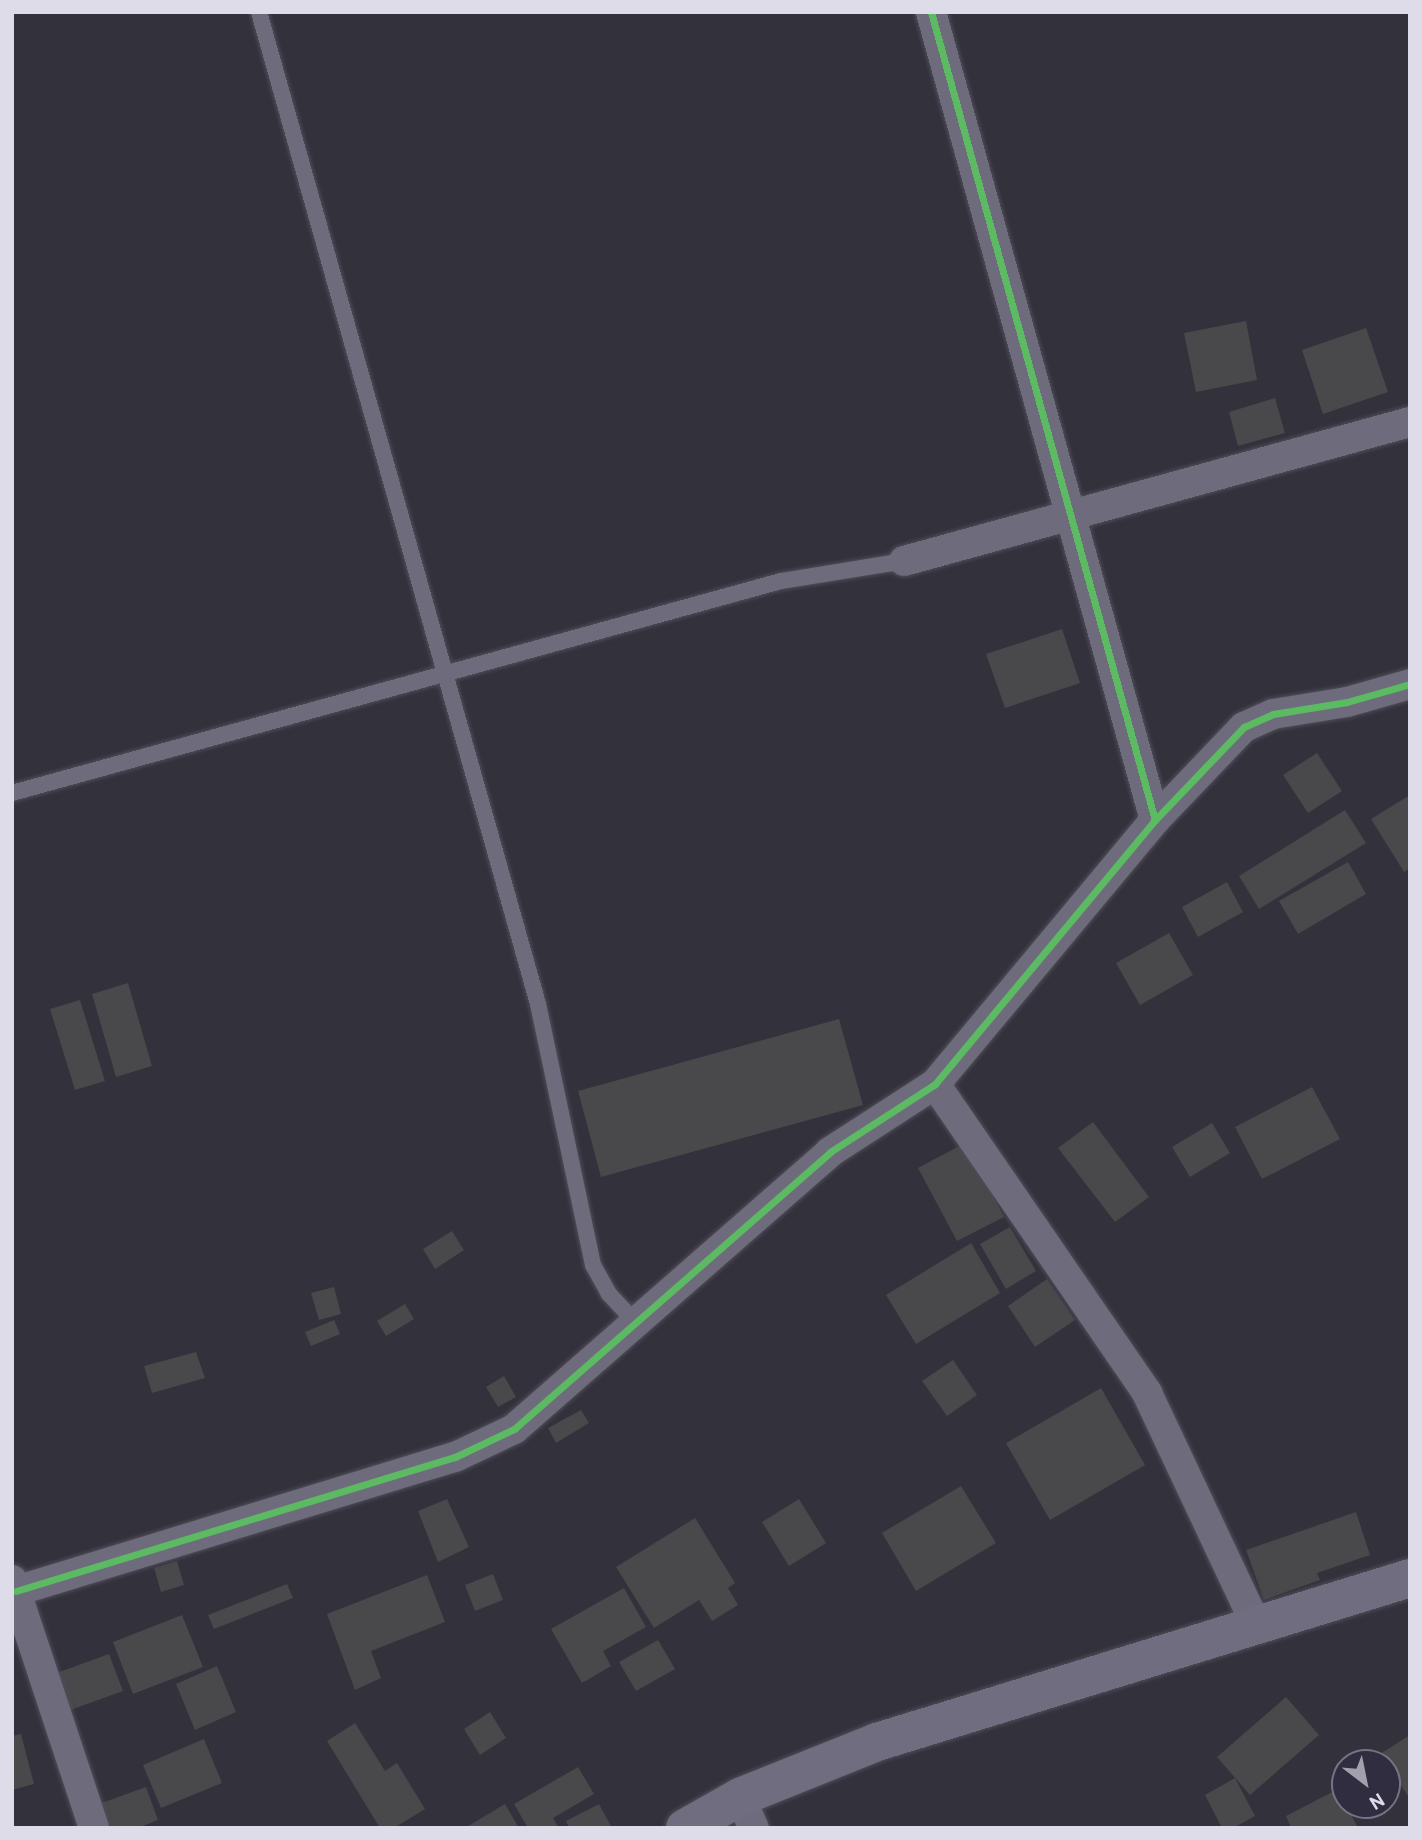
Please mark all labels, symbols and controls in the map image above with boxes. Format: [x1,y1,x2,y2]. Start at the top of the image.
north arrow [1331,1749,1401,1819]
text: N [1364,1786,1388,1814]

